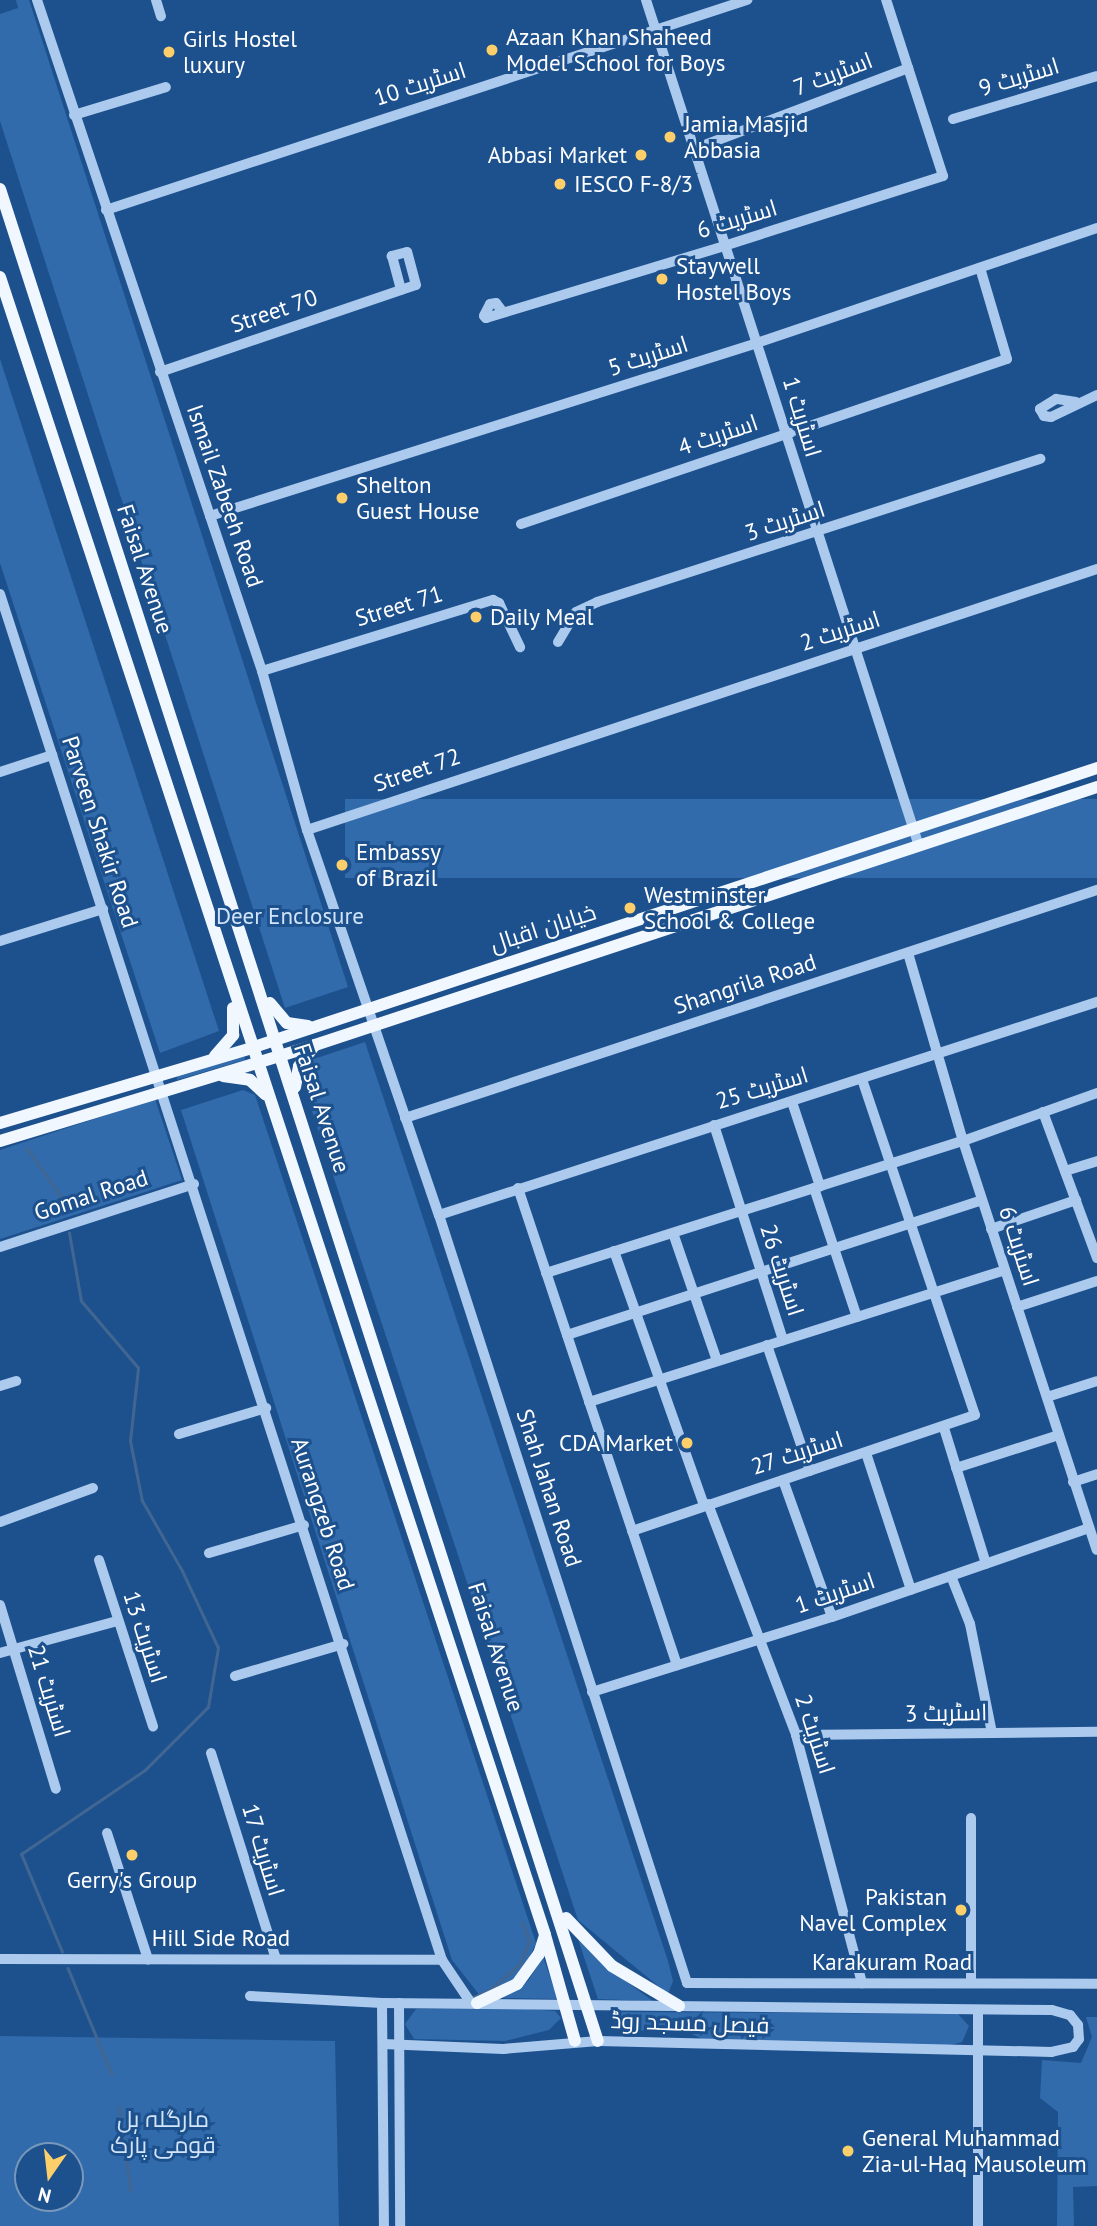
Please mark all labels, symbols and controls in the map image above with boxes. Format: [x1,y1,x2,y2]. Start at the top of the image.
place label: Azaan Khan Shaheed Model School for Boys [506,23,725,77]
place label: Girls Hostel luxury [183,25,297,79]
marker: Azaan Khan Shaheed Model School for Boys [484,42,500,58]
marker: Girls Hostel luxury [161,44,177,60]
street label: اسٹریٹ 7 [790,46,876,102]
street label: اسٹریٹ 9 [976,52,1062,102]
street label: اسٹریٹ 10 [371,56,469,112]
place label: Jamia Masjid Abbasia [684,110,808,164]
marker: Jamia Masjid Abbasia [662,129,678,145]
place label: Abbasi Market [488,141,627,169]
marker: Abbasi Market [633,147,649,163]
place label: IESCO F-8/3 [574,170,693,198]
marker: IESCO F-8/3 [552,176,568,192]
street label: اسٹریٹ 6 [694,194,780,244]
place label: Staywell Hostel Boys [676,252,791,306]
marker: Staywell Hostel Boys [654,271,670,287]
street label: Street 70 [227,283,321,339]
street label: اسٹریٹ 5 [605,330,691,382]
street label: اسٹریٹ 1 [777,374,827,460]
street label: Ismail Zabeeh Road [181,401,269,591]
street label: اسٹریٹ 4 [675,409,761,461]
place label: Shelton Guest House [356,471,479,525]
marker: Shelton Guest House [334,490,350,506]
street label: اسٹریٹ 3 [742,495,828,547]
street label: Faisal Avenue [111,500,179,638]
street label: Street 71 [352,580,446,632]
place label: Daily Meal [490,603,594,631]
street label: اسٹریٹ 2 [797,605,883,657]
marker: Daily Meal [468,609,484,625]
street label: Parveen Shakir Road [56,733,144,931]
street label: Street 72 [370,742,464,798]
place label: Embassy of Brazil [356,838,441,892]
marker: Embassy of Brazil [334,857,350,873]
place label: Westminster School & College [644,881,815,935]
street label: خیابان اقبال [487,898,599,958]
marker: Westminster School & College [622,900,638,916]
park label: Deer Enclosure [216,902,364,930]
street label: Shangrila Road [670,948,820,1020]
street label: Faisal Avenue [288,1039,356,1177]
street label: اسٹریٹ 25 [713,1061,811,1115]
street label: Gomal Road [31,1164,151,1226]
street label: اسٹریٹ 6 [993,1203,1045,1289]
street label: اسٹریٹ 26 [754,1221,810,1319]
street label: Shah Jahan Road [510,1406,588,1570]
street label: اسٹریٹ 27 [748,1425,846,1481]
place label: CDA Market [558,1429,673,1457]
street label: Aurangzeb Road [285,1434,361,1594]
marker: CDA Market [679,1435,695,1451]
street label: اسٹریٹ 1 [792,1567,878,1619]
street label: Faisal Avenue [462,1578,530,1716]
street label: اسٹریٹ 13 [117,1588,173,1686]
street label: اسٹریٹ 21 [22,1642,76,1740]
street label: اسٹریٹ 2 [789,1691,841,1777]
street label: اسٹریٹ 3 [905,1698,987,1728]
street label: اسٹریٹ 17 [236,1801,290,1899]
marker: Gerry's Group [124,1847,140,1863]
place label: Gerry's Group [67,1866,197,1894]
place label: Pakistan Navel Complex [799,1883,947,1937]
marker: Pakistan Navel Complex [953,1902,969,1918]
street label: Hill Side Road [152,1924,290,1952]
street label: Karakuram Road [812,1948,972,1976]
street label: فیصل مسجد روڈ [610,2006,770,2040]
park label: مارگلہ ہل قومی پارک [110,2105,216,2159]
place label: General Muhammad Zia-ul-Haq Mausoleum [862,2124,1087,2178]
north arrow [14,2142,84,2212]
marker: General Muhammad Zia-ul-Haq Mausoleum [840,2143,856,2159]
text: N [35,2182,53,2209]

